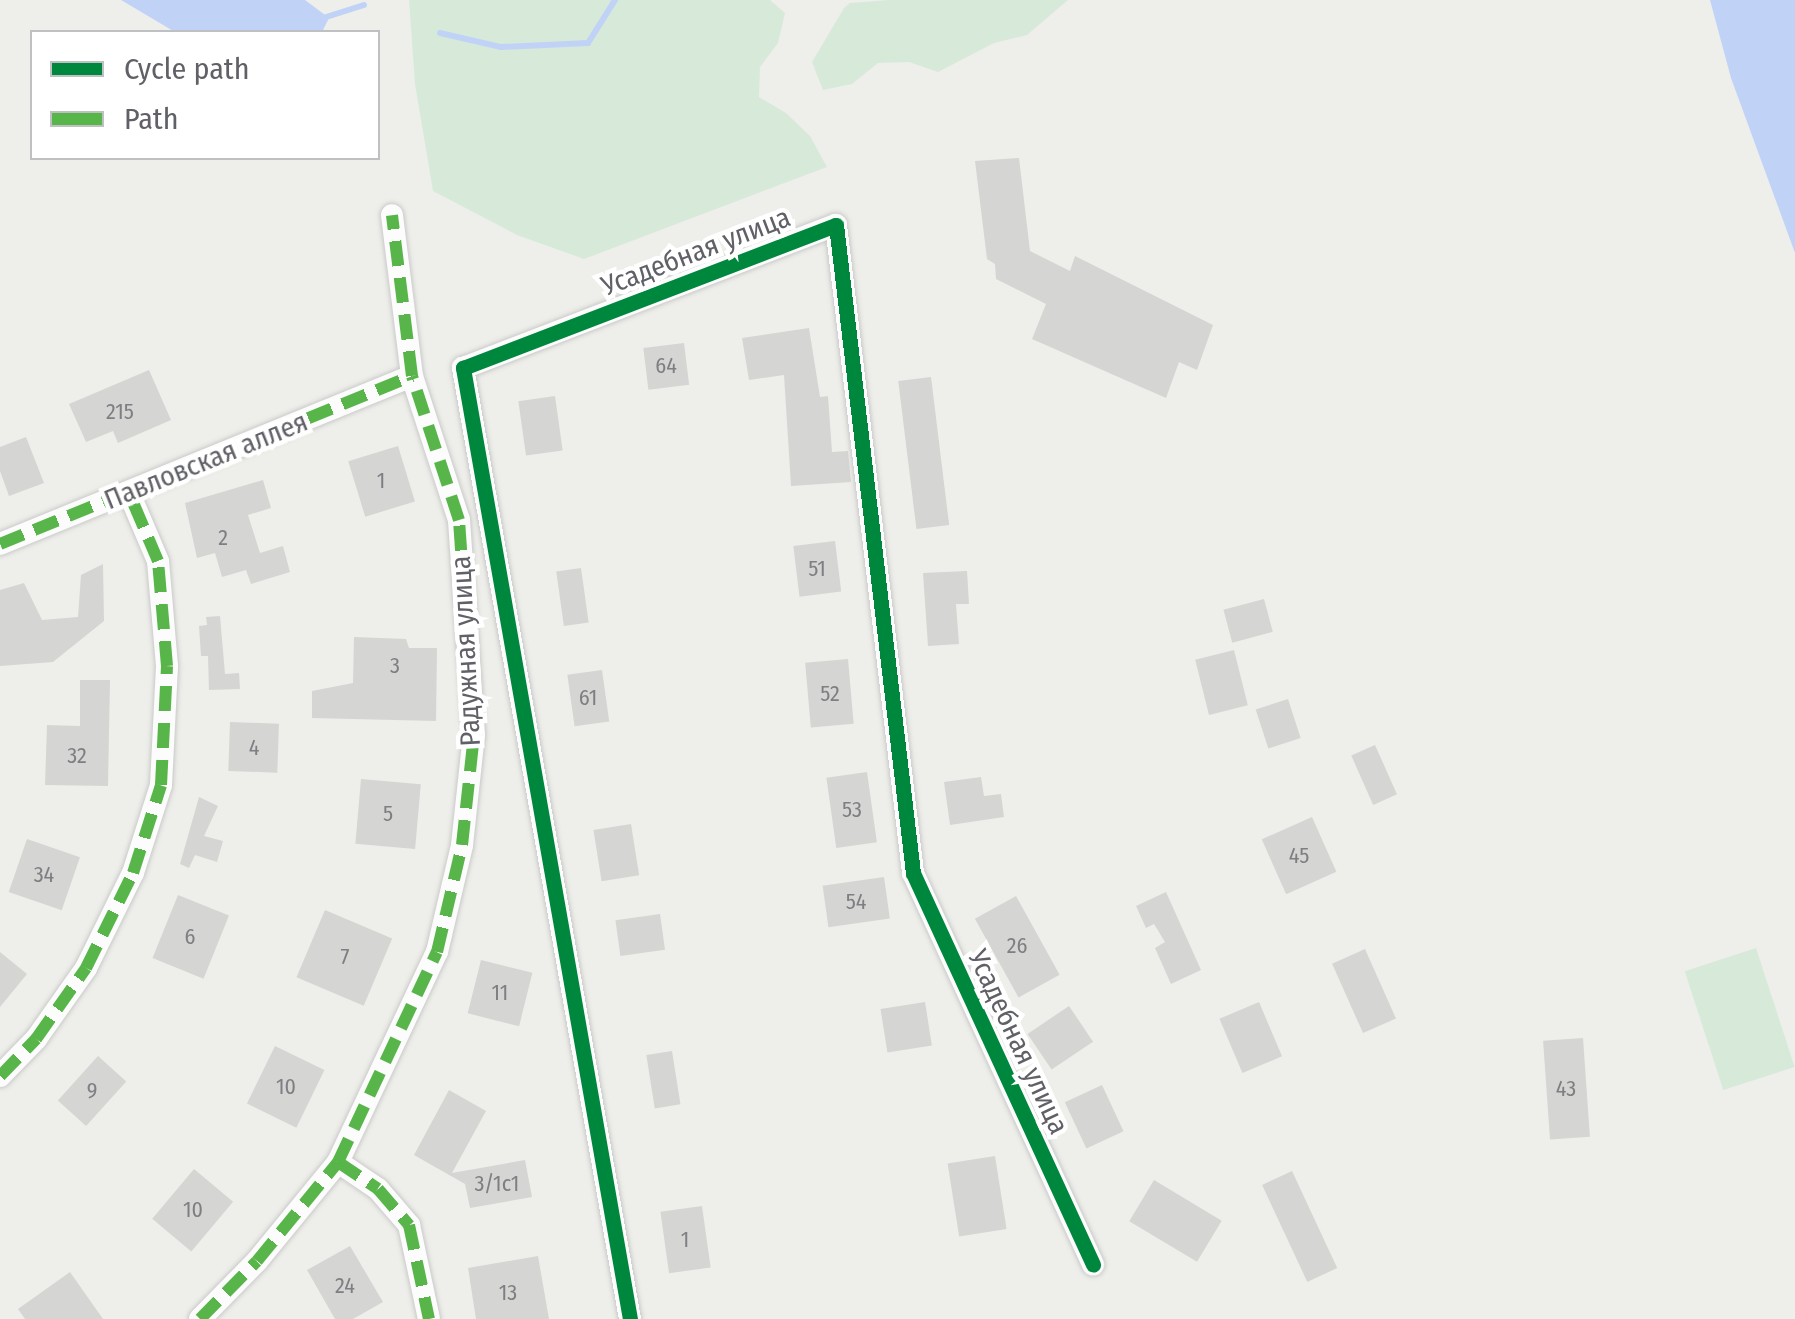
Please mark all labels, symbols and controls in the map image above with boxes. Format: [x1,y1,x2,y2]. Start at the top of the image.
legend [30,30,380,160]
text: Cycle path [124,51,250,87]
text: Path [124,101,178,137]
street label: Усадебная улица [597,201,795,303]
house number: 64 [655,353,677,379]
house number: 215 [106,399,134,425]
street label: Павловская аллея [99,405,313,517]
house number: 1 [377,468,385,494]
house number: 2 [218,525,228,551]
street label: Радужная улица [444,555,488,747]
house number: 51 [808,556,826,582]
house number: 3 [390,653,400,679]
house number: 52 [820,681,840,707]
house number: 61 [579,685,597,711]
house number: 4 [249,735,259,761]
house number: 32 [67,743,87,769]
house number: 53 [842,797,862,823]
house number: 5 [383,801,393,827]
house number: 45 [1289,843,1309,869]
house number: 34 [34,862,54,888]
house number: 54 [846,889,866,915]
house number: 6 [185,924,195,950]
house number: 26 [1007,933,1027,959]
house number: 7 [341,944,349,970]
street label: Усадебная улица [961,944,1075,1140]
house number: 11 [492,980,508,1006]
house number: 10 [276,1074,296,1100]
house number: 43 [1556,1076,1576,1102]
house number: 9 [87,1078,97,1104]
house number: 3/1с1 [475,1171,519,1197]
house number: 10 [183,1197,203,1223]
house number: 1 [681,1227,689,1253]
house number: 24 [335,1273,355,1299]
house number: 13 [499,1280,517,1306]

